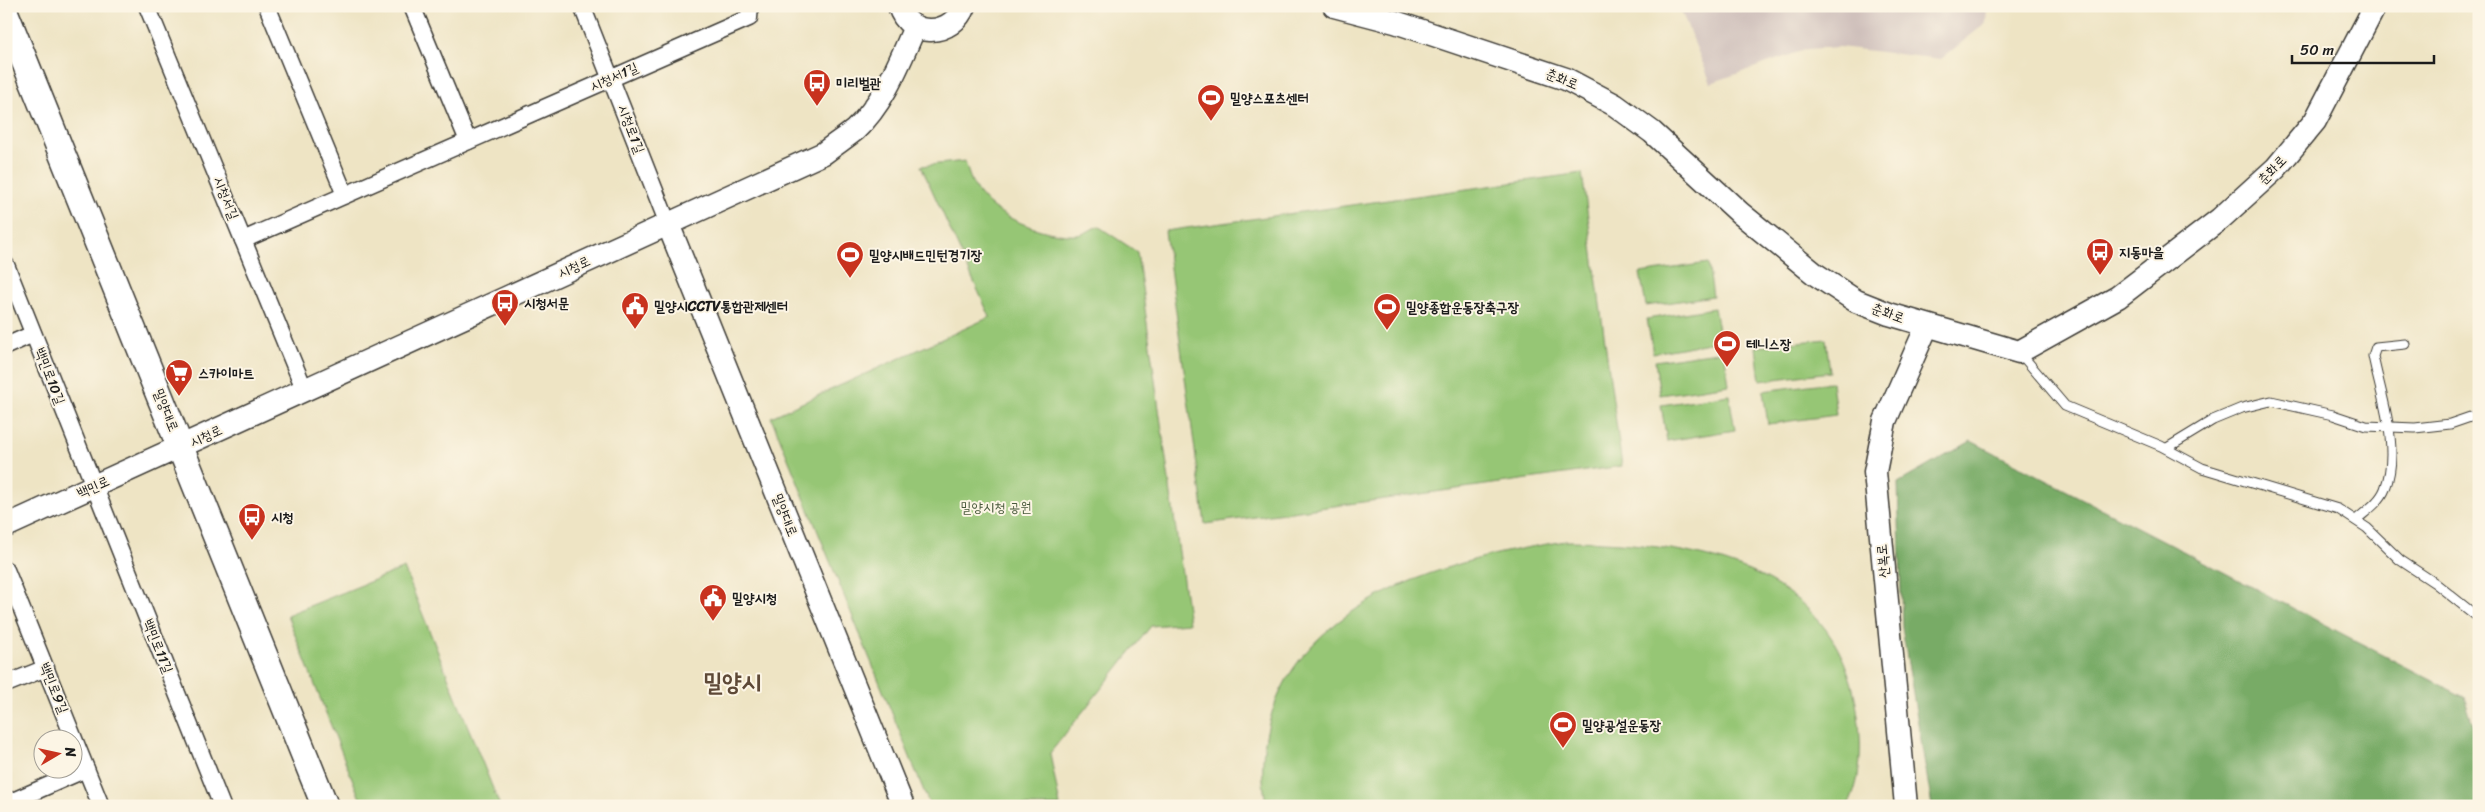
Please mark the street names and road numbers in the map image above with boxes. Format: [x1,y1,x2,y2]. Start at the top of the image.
street label: 시청서1길 [586,55,643,99]
street label: 춘화로 [1542,61,1582,97]
street label: 시청로1길 [610,101,652,158]
street label: 춘화로 [2251,149,2293,191]
street label: 시청서길 [206,172,246,224]
street label: 시청로 [553,249,595,285]
street label: 춘화로 [1868,295,1908,331]
street label: 백민로10길 [28,344,73,409]
street label: 밀양대로 [146,384,186,436]
street label: 시청로 [185,418,227,454]
street label: 백민로 [72,469,114,505]
street label: 밀양대로 [765,489,805,541]
street label: 산복로 [1869,543,1897,579]
street label: 백민로11길 [136,615,181,678]
street label: 백민로9길 [32,658,76,718]

